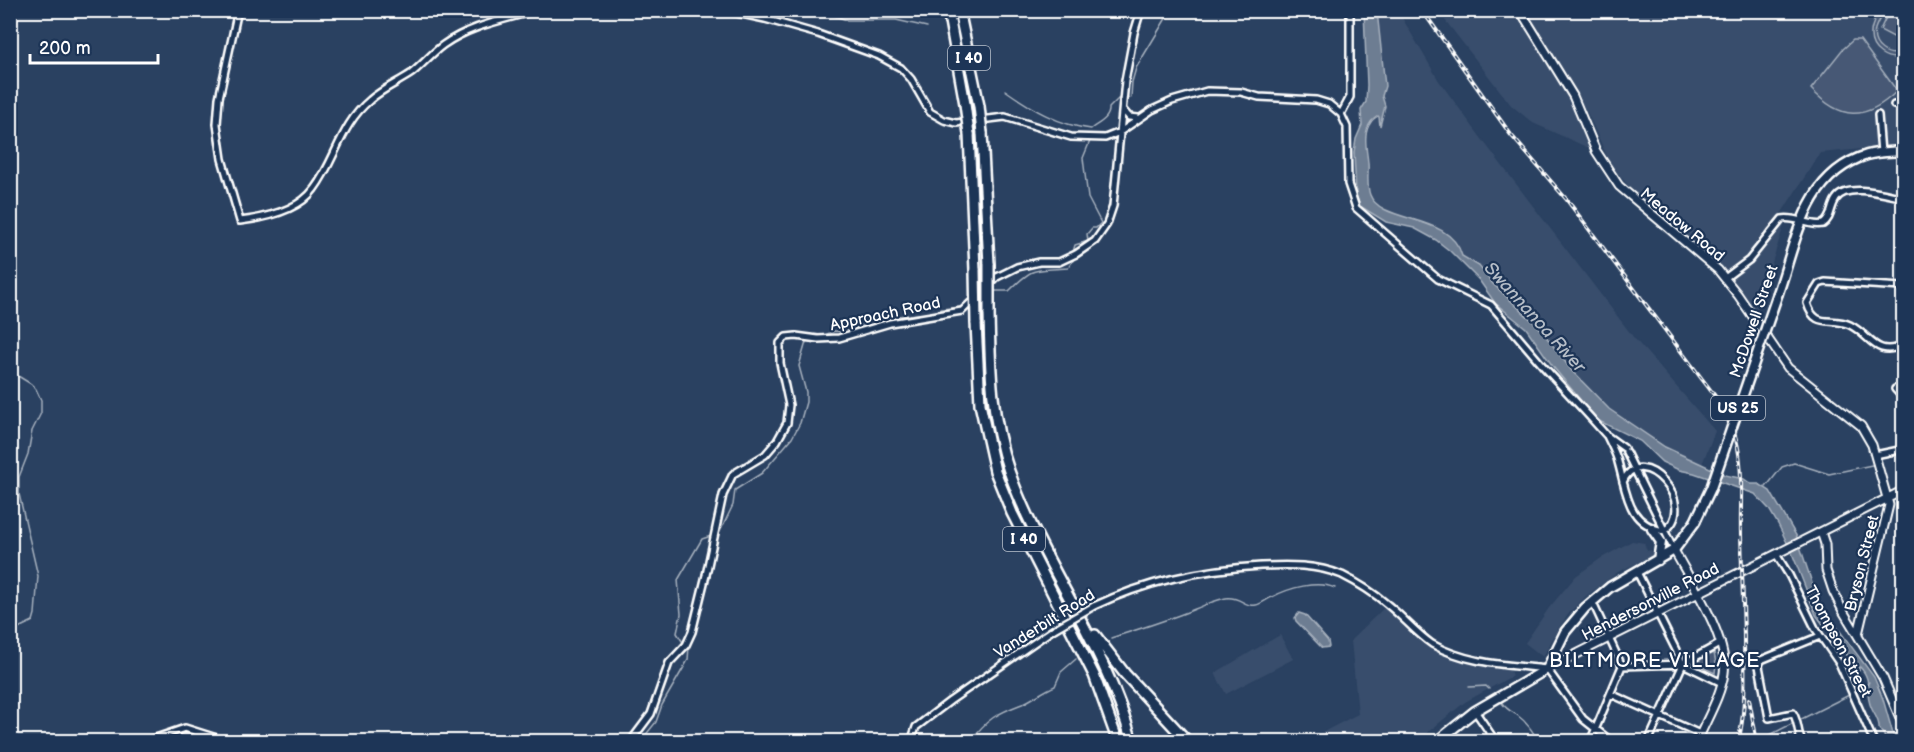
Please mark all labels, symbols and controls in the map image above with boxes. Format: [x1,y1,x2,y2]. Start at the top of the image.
scale bar [30,27,158,65]
text: 200 m [39,38,91,59]
road number: I 40 [948,46,990,70]
street label: Meadow Road [1636,184,1728,266]
water label: Swannanoa River [1480,258,1591,378]
street label: McDowell Street [1726,263,1783,380]
street label: Approach Road [828,293,942,335]
road number: US 25 [1711,396,1765,420]
street label: Bryson Street [1841,513,1884,613]
road number: I 40 [1003,527,1045,551]
street label: Hendersonville Road [1579,559,1723,645]
street label: Thompson Street [1800,583,1875,701]
street label: Vanderbilt Road [991,586,1099,663]
district label: BILTMORE VILLAGE [1549,649,1761,673]

